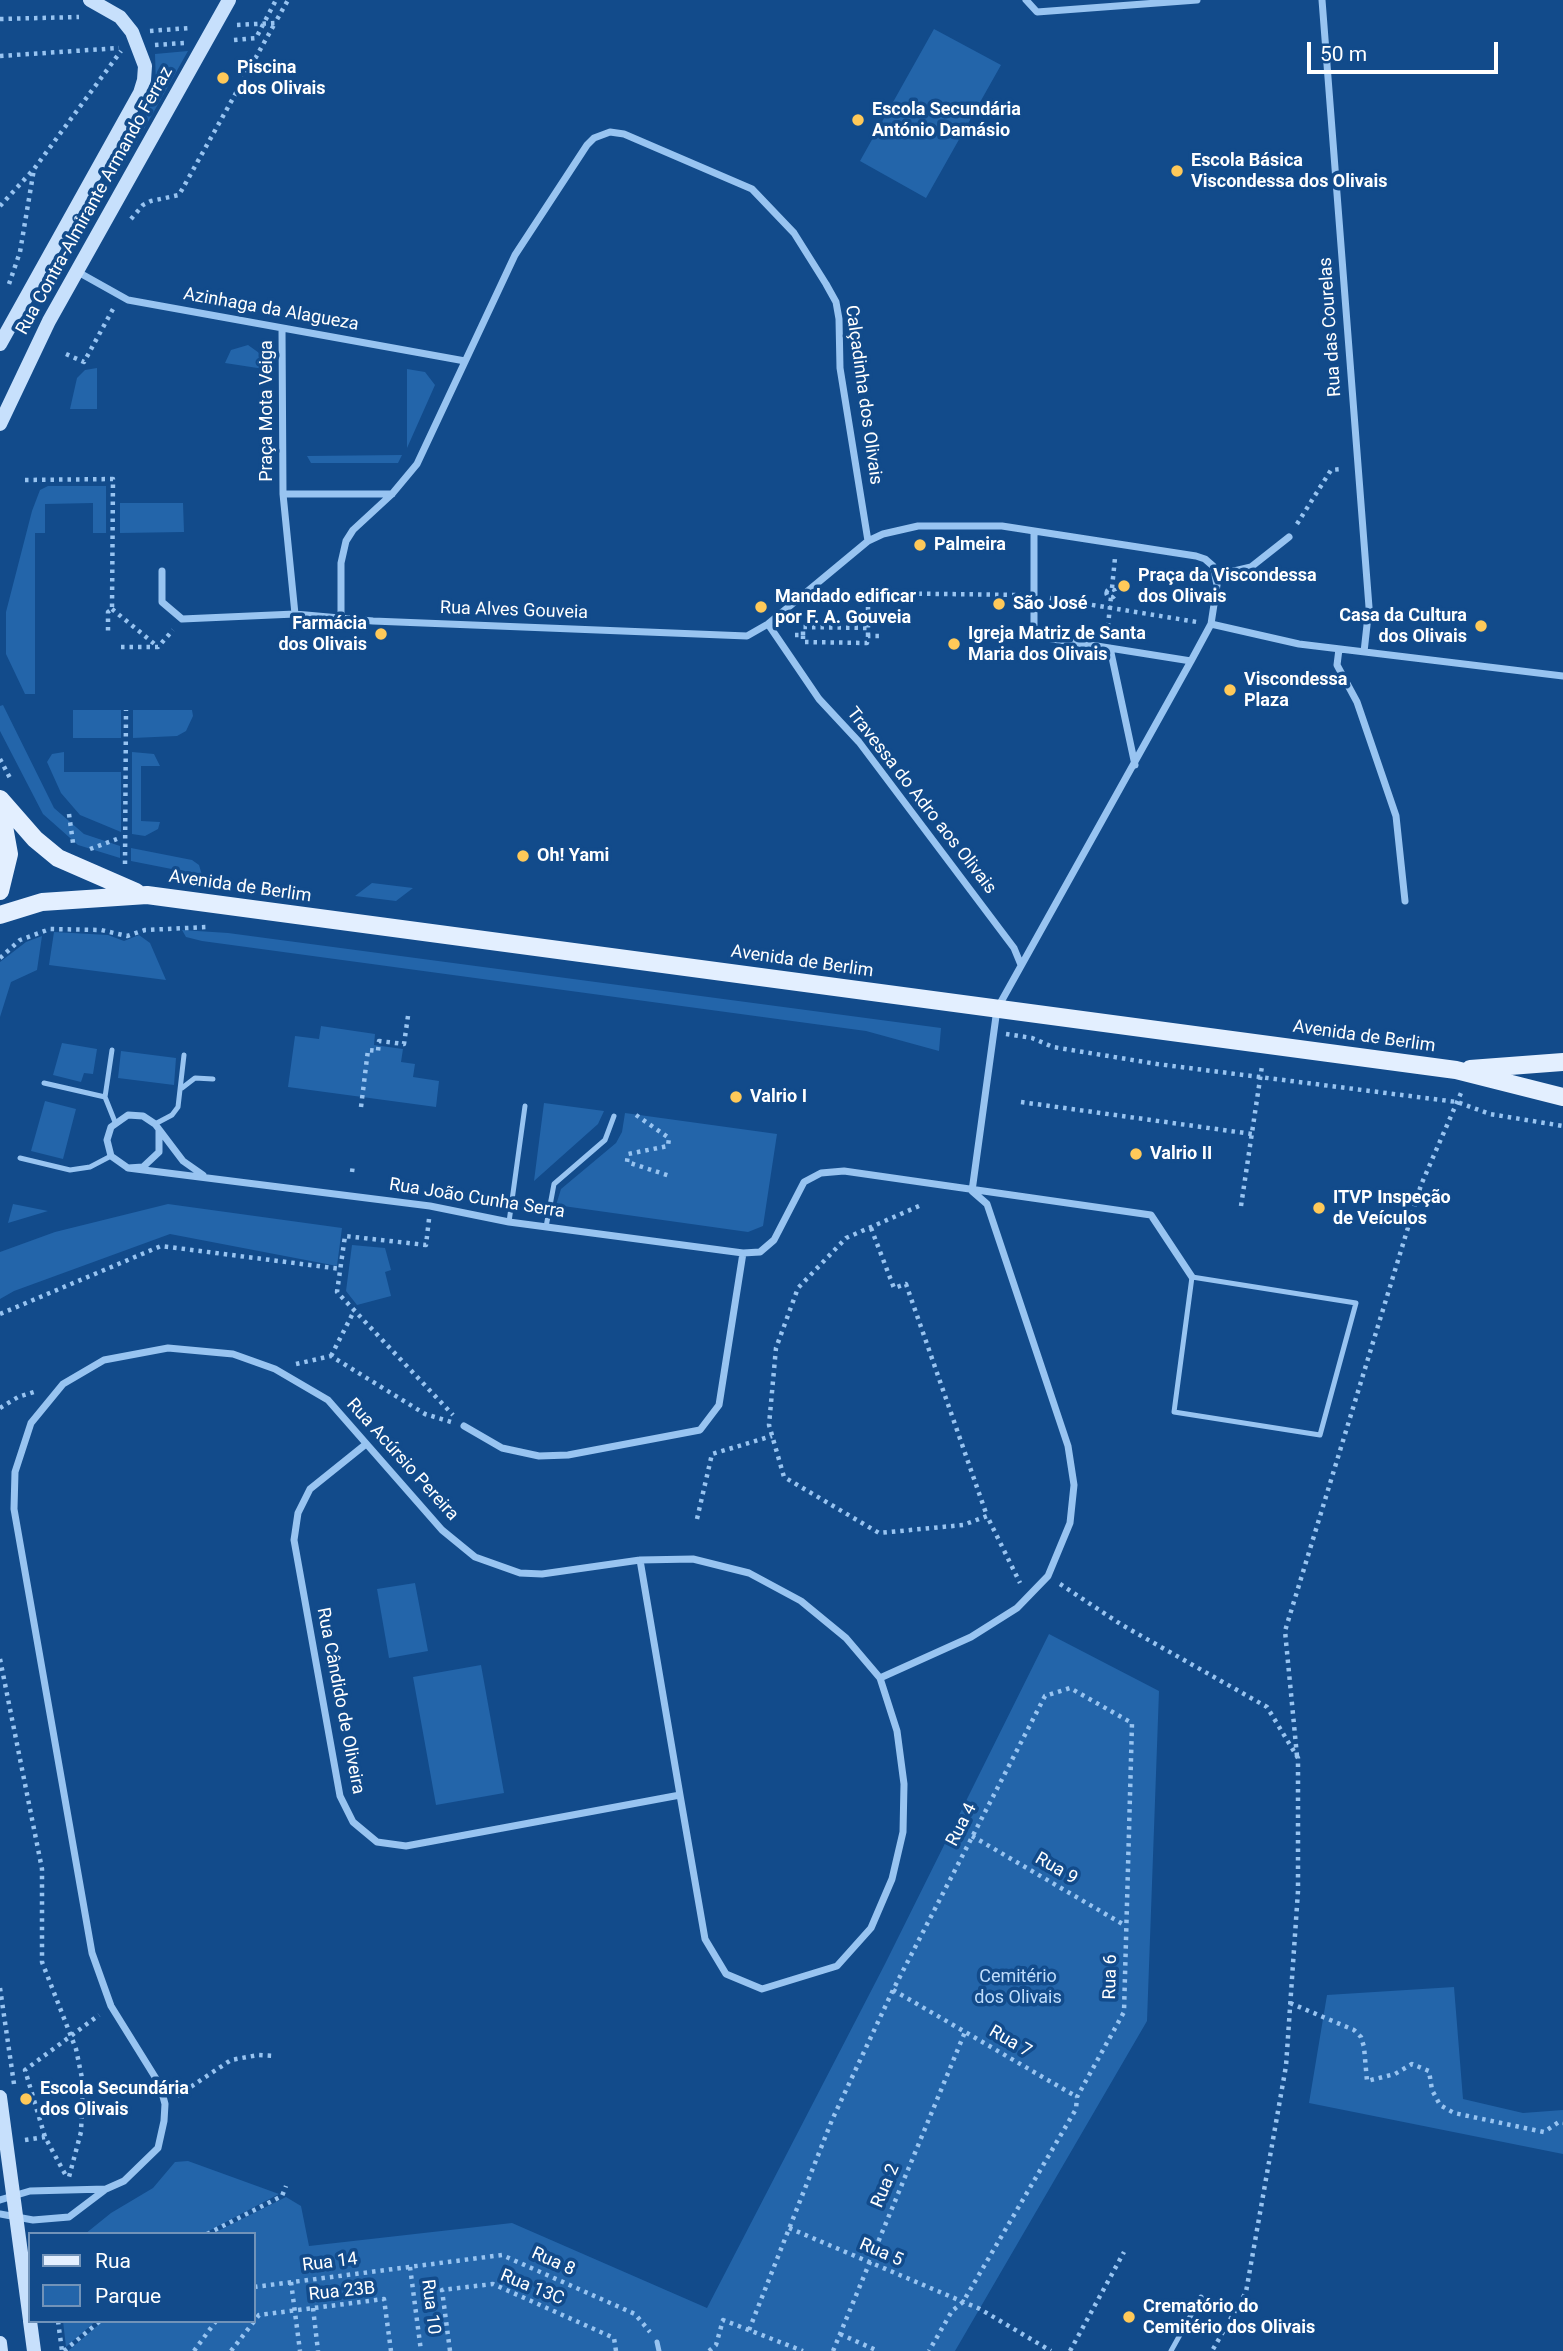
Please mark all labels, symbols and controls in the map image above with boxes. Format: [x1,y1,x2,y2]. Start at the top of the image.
scale bar [1311,28,1502,72]
text: 50 m [1320,42,1367,66]
place label: Piscina dos Olivais [237,57,326,100]
street label: Rua Contra-Almirante Armando Ferraz [12,63,178,339]
marker: Piscina dos Olivais [215,70,231,86]
place label: Escola Secundária António Damásio [872,99,1021,142]
marker: Escola Secundária António Damásio [850,112,866,128]
place label: Escola Básica Viscondessa dos Olivais [1191,150,1387,192]
marker: Escola Básica Viscondessa dos Olivais [1169,163,1185,179]
street label: Rua das Courelas [1315,257,1347,397]
street label: Azinhaga da Alagueza [182,284,360,336]
street label: Calçadinha dos Olivais [840,304,886,486]
street label: Praça Mota Veiga [256,340,278,482]
place label: Palmeira [934,534,1006,556]
marker: Palmeira [912,537,928,553]
place label: Praça da Viscondessa dos Olivais [1138,565,1317,608]
marker: Praça da Viscondessa dos Olivais [1116,578,1132,594]
place label: Mandado edificar por F. A. Gouveia [775,586,916,628]
place label: São José [1013,593,1088,615]
marker: São José [991,596,1007,612]
street label: Rua Alves Gouveia [440,598,588,624]
marker: Mandado edificar por F. A. Gouveia [753,599,769,615]
place label: Casa da Cultura dos Olivais [1339,605,1467,648]
place label: Farmácia dos Olivais [278,613,367,656]
marker: Casa da Cultura dos Olivais [1473,618,1489,634]
place label: Igreja Matriz de Santa Maria dos Olivais [968,623,1146,666]
marker: Farmácia dos Olivais [373,626,389,642]
marker: Igreja Matriz de Santa Maria dos Olivais [946,636,962,652]
place label: Viscondessa Plaza [1244,669,1347,712]
marker: Viscondessa Plaza [1222,682,1238,698]
street label: Travessa do Adro aos Olivais [841,703,1001,899]
place label: Oh! Yami [537,845,609,867]
marker: Oh! Yami [515,848,531,864]
street label: Avenida de Berlim [167,866,313,908]
street label: Avenida de Berlim [729,941,875,983]
street label: Avenida de Berlim [1291,1016,1437,1058]
place label: Valrio I [750,1086,807,1108]
marker: Valrio I [728,1089,744,1105]
place label: Valrio II [1150,1143,1212,1165]
marker: Valrio II [1128,1146,1144,1162]
street label: Rua João Cunha Serra [388,1174,566,1224]
place label: ITVP Inspeção de Veículos [1333,1187,1451,1230]
marker: ITVP Inspeção de Veículos [1311,1200,1327,1216]
street label: Rua Acúrsio Pereira [341,1394,463,1526]
street label: Rua Cândido de Oliveira [311,1606,369,1796]
street label: Rua 4 [942,1800,982,1850]
street label: Rua 9 [1031,1848,1081,1890]
street label: Rua 6 [1100,1954,1122,2000]
park label: Cemitério dos Olivais [974,1966,1062,2008]
street label: Rua 7 [985,2021,1035,2063]
place label: Escola Secundária dos Olivais [40,2078,189,2120]
marker: Escola Secundária dos Olivais [18,2091,34,2107]
street label: Rua 2 [867,2161,905,2211]
legend [28,2232,256,2323]
street label: Rua 5 [856,2234,906,2272]
street label: Rua 8 [528,2243,578,2281]
text: Rua [95,2249,131,2273]
street label: Rua 14 [301,2249,359,2277]
street label: Rua 13C [497,2265,567,2311]
street label: Rua 23B [308,2278,376,2306]
street label: Rua 10 [416,2278,444,2336]
text: Parque [95,2284,161,2308]
place label: Crematório do Cemitério dos Olivais [1143,2296,1315,2338]
marker: Crematório do Cemitério dos Olivais [1121,2309,1137,2325]

